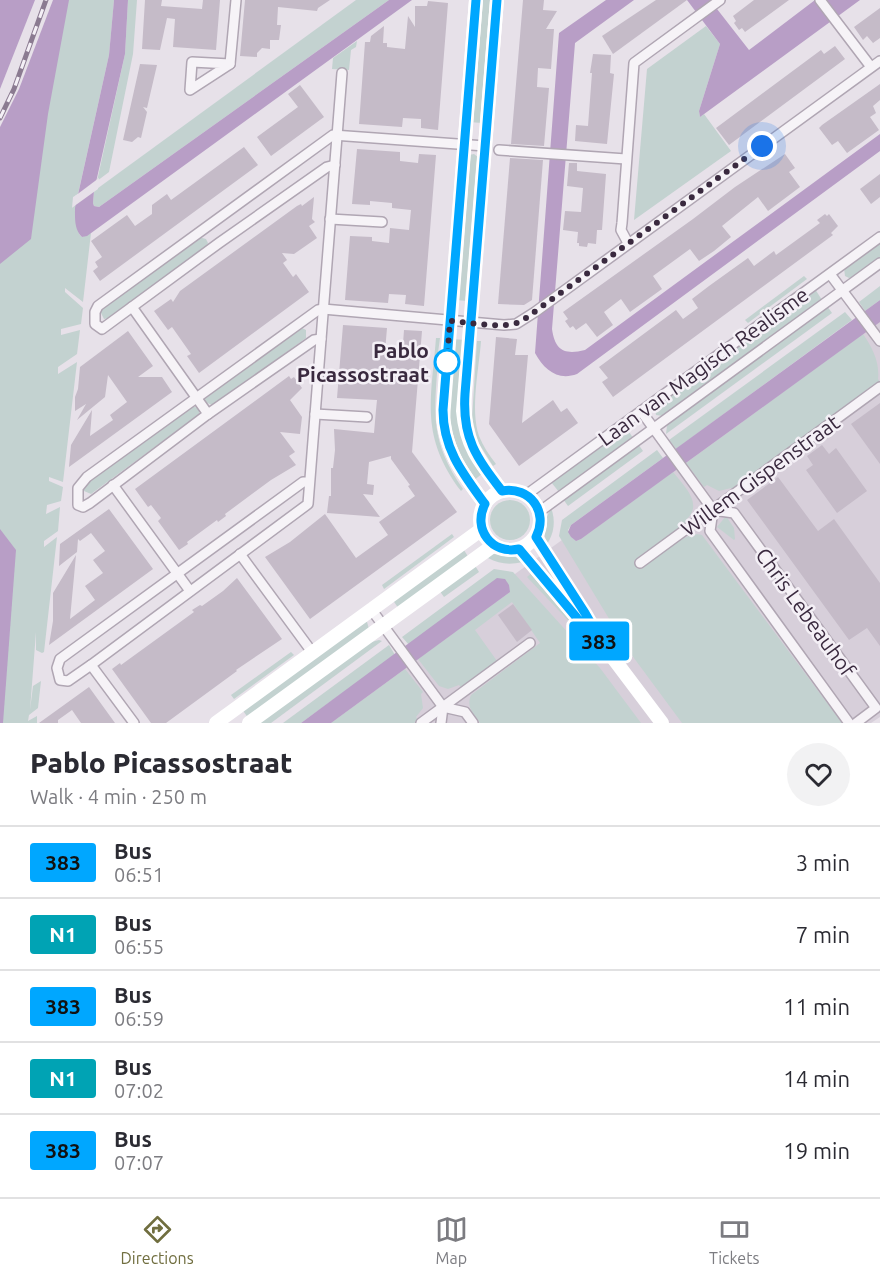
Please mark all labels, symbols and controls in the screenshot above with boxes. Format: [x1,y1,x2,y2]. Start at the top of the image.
your location [747,131,777,161]
street label: Laan van Magisch Realisme [593,282,813,450]
place label: Pablo Picassostraat [297,338,429,386]
marker: Pablo Picassostraat [434,349,460,375]
street label: Willem Gispenstraat [676,410,844,540]
street label: Chris Lebeauhof [751,543,861,682]
line badge: 383 [564,622,634,660]
text: 383 [581,629,617,653]
button: heart [787,743,850,806]
text: Pablo Picassostraat [30,747,292,778]
text: Walk · 4 min · 250 m [30,785,207,808]
text: Bus [114,838,152,863]
text: 383 [45,850,81,874]
text: 3 min [796,850,850,875]
text: 06:51 [114,863,164,886]
text: Bus [114,910,152,935]
text: N1 [49,922,77,946]
text: 7 min [796,922,850,947]
text: 06:55 [114,935,164,958]
text: Bus [114,982,152,1007]
text: 383 [45,994,81,1018]
text: 11 min [783,994,850,1019]
text: 06:59 [114,1007,164,1030]
text: Bus [114,1054,152,1079]
text: N1 [49,1066,77,1090]
text: 14 min [783,1066,850,1091]
text: 07:02 [114,1079,164,1102]
text: Bus [114,1126,152,1151]
text: 383 [45,1138,81,1162]
text: 19 min [783,1138,850,1163]
text: 07:07 [114,1151,164,1174]
tab: Directions [121,1213,194,1267]
tab: Map [435,1213,468,1267]
tab: Tickets [709,1213,759,1267]

